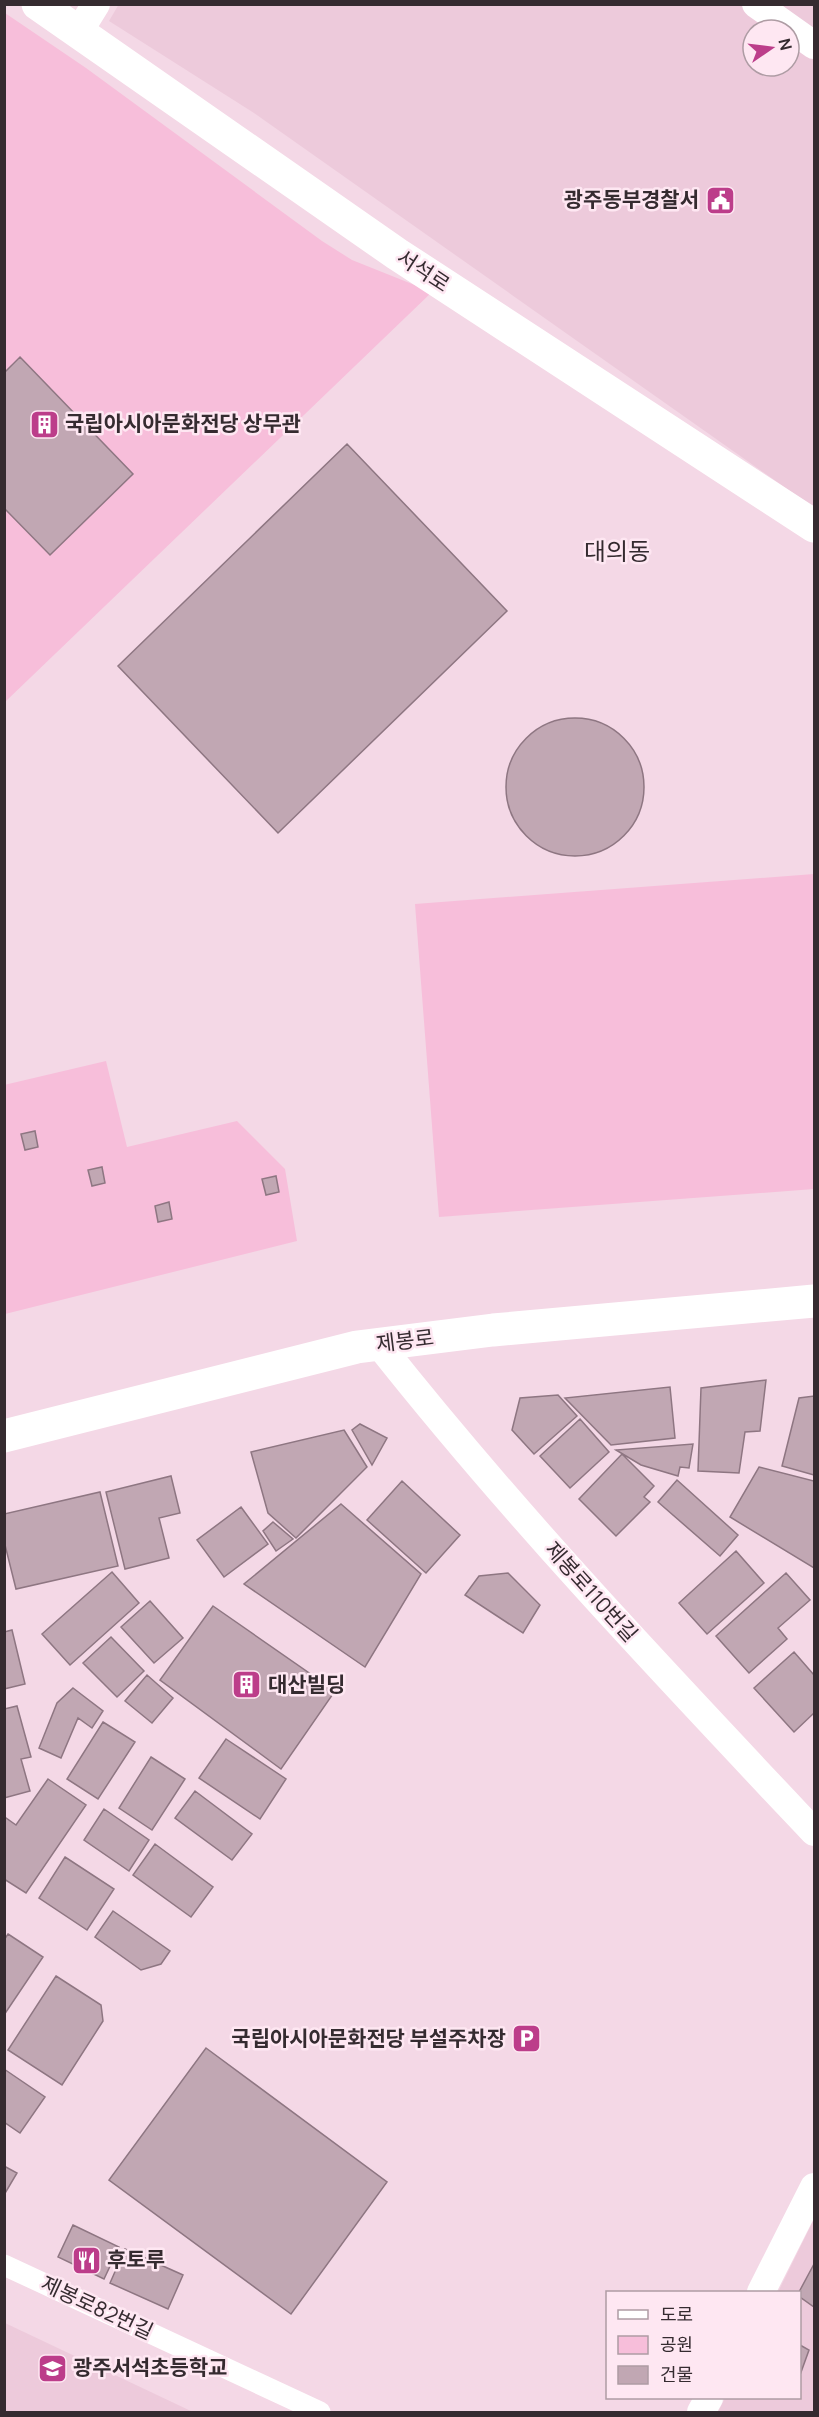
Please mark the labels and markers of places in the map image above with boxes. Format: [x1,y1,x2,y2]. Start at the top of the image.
public building icon: 광주동부경찰서 [704,184,736,216]
place label: 광주동부경찰서 [564,185,699,213]
building icon: 국립아시아문화전당 상무관 [28,408,60,440]
place label: 국립아시아문화전당 상무관 [65,409,301,437]
building icon: 대산빌딩 [231,1669,263,1701]
place label: 대산빌딩 [268,1670,345,1698]
parking icon: 국립아시아문화전당 부설주차장 [511,2023,543,2055]
place label: 국립아시아문화전당 부설주차장 [231,2024,506,2052]
restaurant icon: 후토루 [70,2244,102,2276]
place label: 후토루 [107,2245,165,2273]
school or university icon: 광주서석초등학교 [36,2352,68,2384]
place label: 광주서석초등학교 [73,2353,228,2381]

